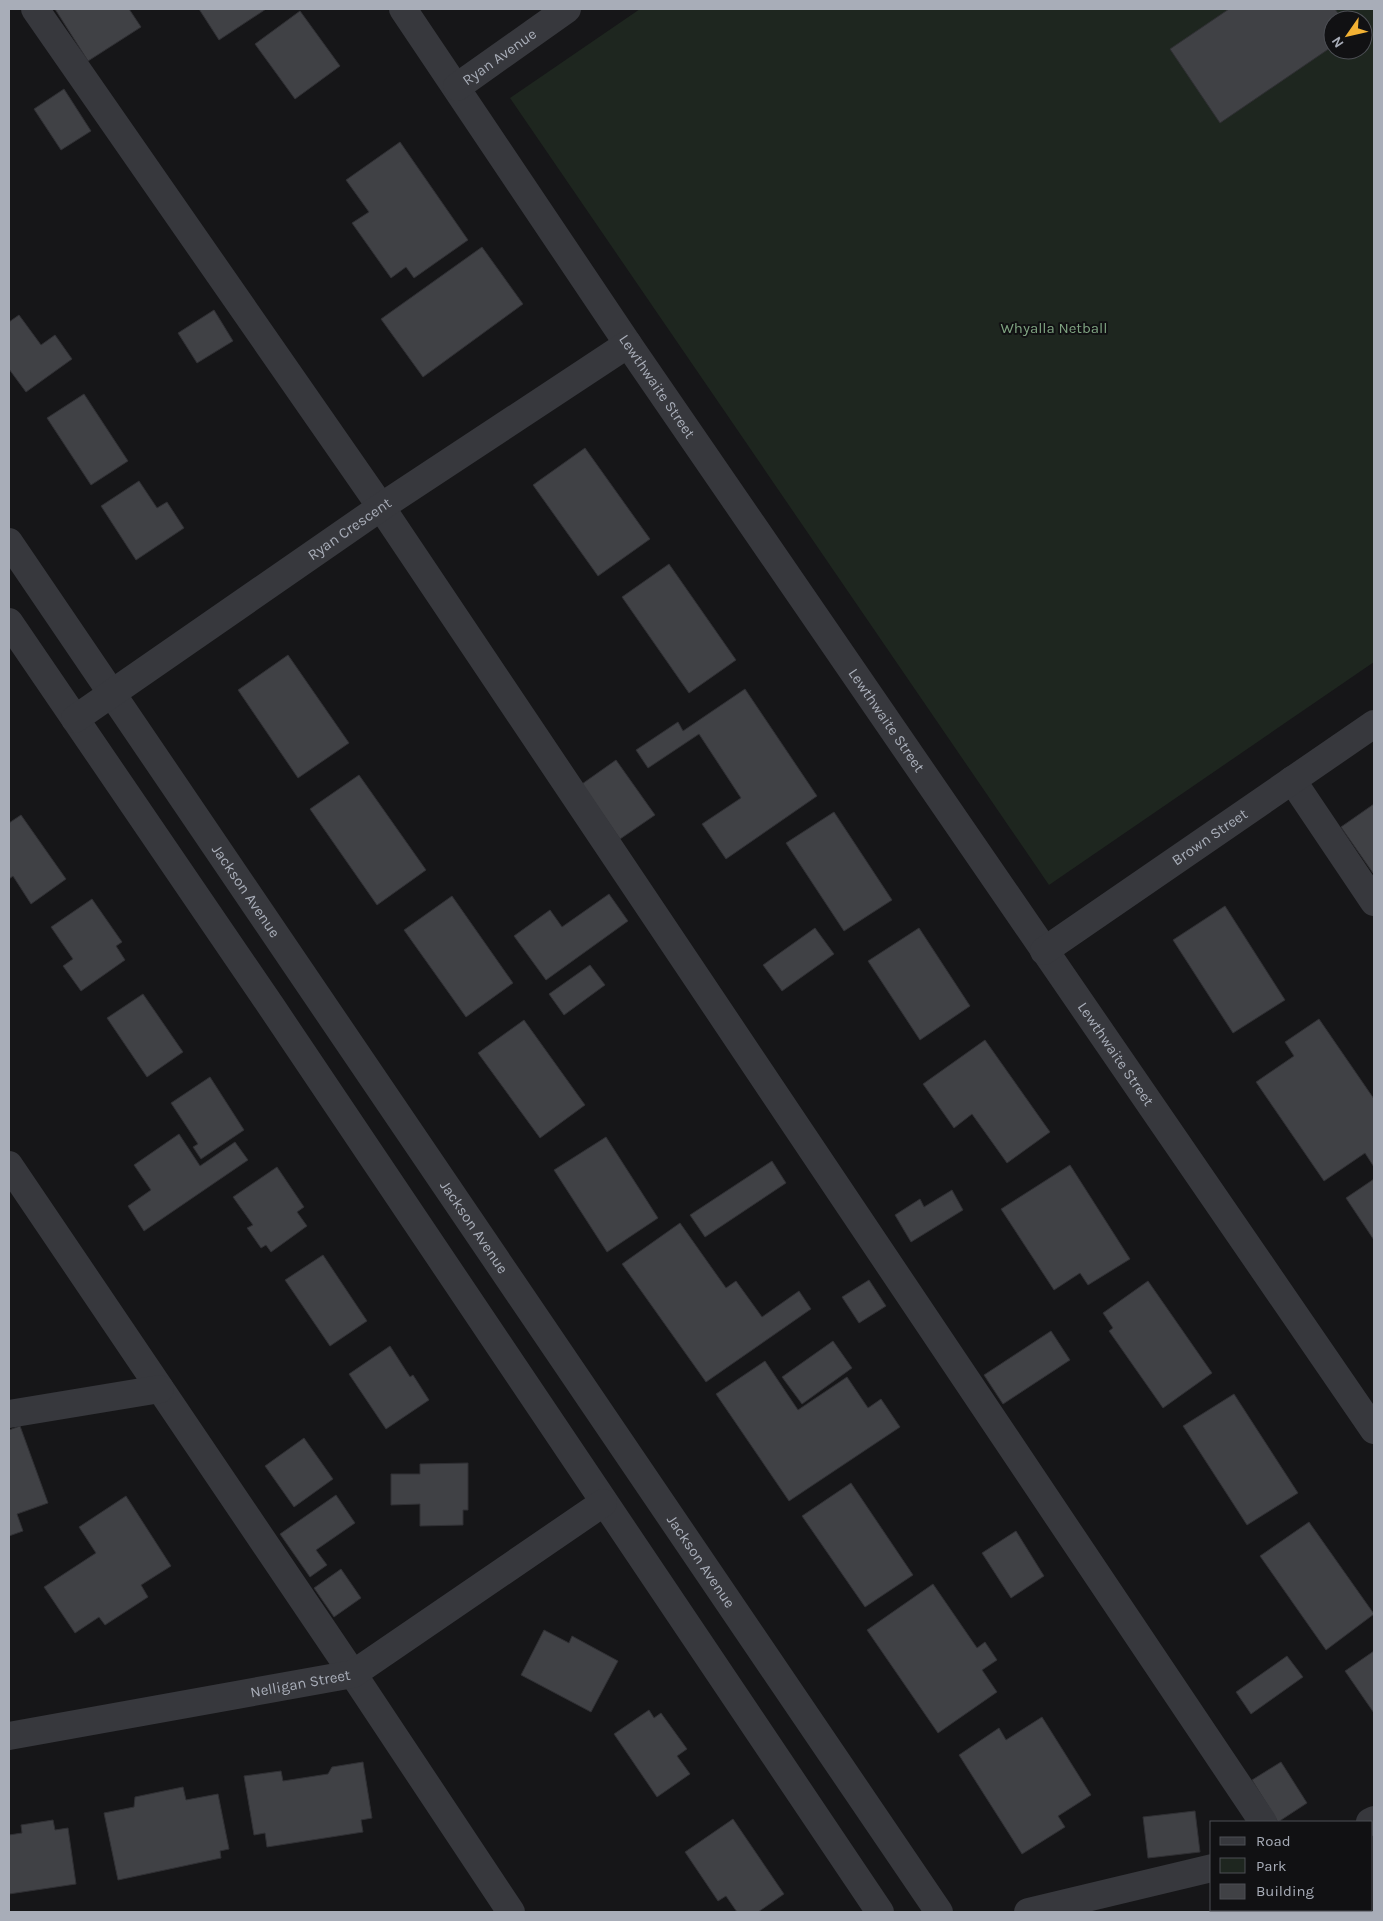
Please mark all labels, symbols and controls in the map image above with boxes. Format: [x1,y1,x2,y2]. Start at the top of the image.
north arrow [1323,10,1373,60]
street label: Ryan Avenue [459,25,540,89]
text: N [1328,33,1347,51]
park label: Whyalla Netball [1000,319,1108,337]
street label: Lewthwaite Street [615,331,699,442]
street label: Ryan Crescent [304,494,395,564]
street label: Lewthwaite Street [844,665,929,776]
street label: Brown Street [1168,805,1251,869]
street label: Jackson Avenue [208,841,284,941]
street label: Lewthwaite Street [1074,999,1158,1110]
street label: Jackson Avenue [436,1177,512,1277]
street label: Jackson Avenue [663,1511,739,1611]
street label: Nelligan Street [249,1666,352,1701]
legend [1210,1821,1373,1911]
text: Road [1256,1832,1291,1850]
text: Park [1256,1857,1286,1875]
text: Building [1256,1882,1314,1900]

